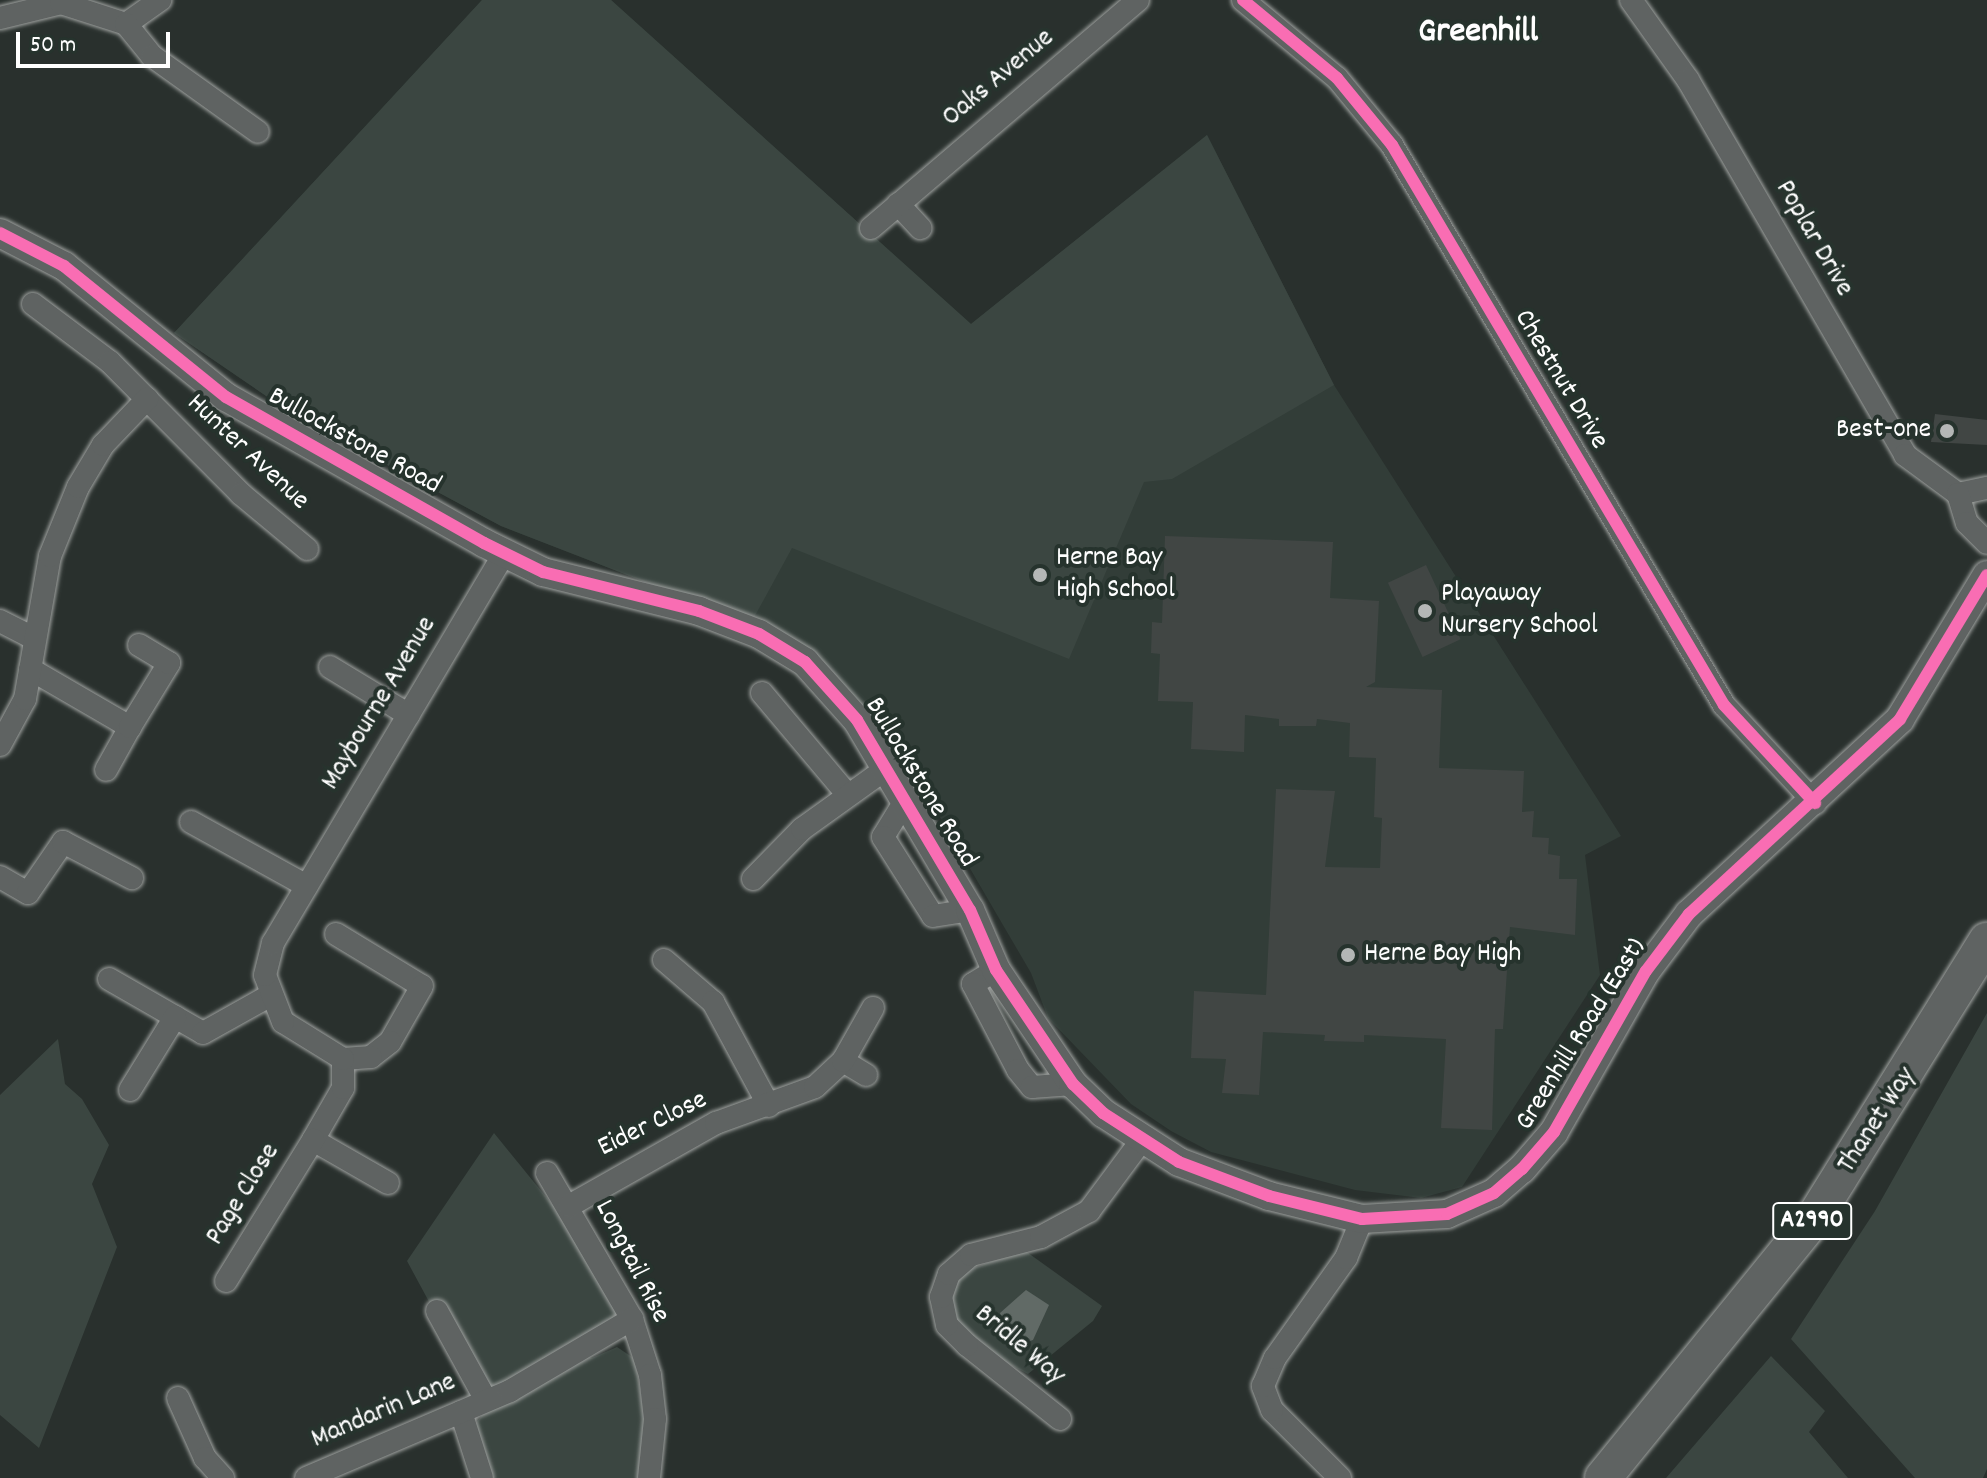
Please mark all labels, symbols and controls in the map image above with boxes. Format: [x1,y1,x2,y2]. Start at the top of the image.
district label: Greenhill [1418,12,1538,56]
scale bar [20,16,174,66]
street label: Oaks Avenue [936,23,1062,135]
text: 50 m [30,29,76,63]
street label: Poplar Drive [1766,175,1860,303]
street label: Chestnut Drive [1505,304,1615,456]
street label: Bullockstone Road [262,381,446,503]
street label: Hunter Avenue [179,388,315,518]
place label: Best-one [1836,414,1931,448]
marker: Best-one [1938,422,1956,440]
place label: Herne Bay High School [1056,542,1175,608]
marker: Herne Bay High School [1031,566,1049,584]
place label: Playaway Nursery School [1441,578,1598,644]
marker: Playaway Nursery School [1416,602,1434,620]
street label: Maybourne Avenue [315,611,445,797]
street label: Bullockstone Road [856,692,984,874]
street label: Greenhill Road (East) [1509,933,1655,1137]
place label: Herne Bay High [1364,938,1521,972]
marker: Herne Bay High [1339,946,1357,964]
street label: Thanet Way [1831,1062,1925,1180]
street label: Eider Close [593,1084,713,1166]
street label: Page Close [200,1138,288,1252]
street label: Longtail Rise [586,1195,676,1329]
road number: A2990 [1772,1199,1852,1243]
street label: Bridle Way [967,1298,1071,1394]
street label: Mandarin Lane [307,1367,461,1457]

